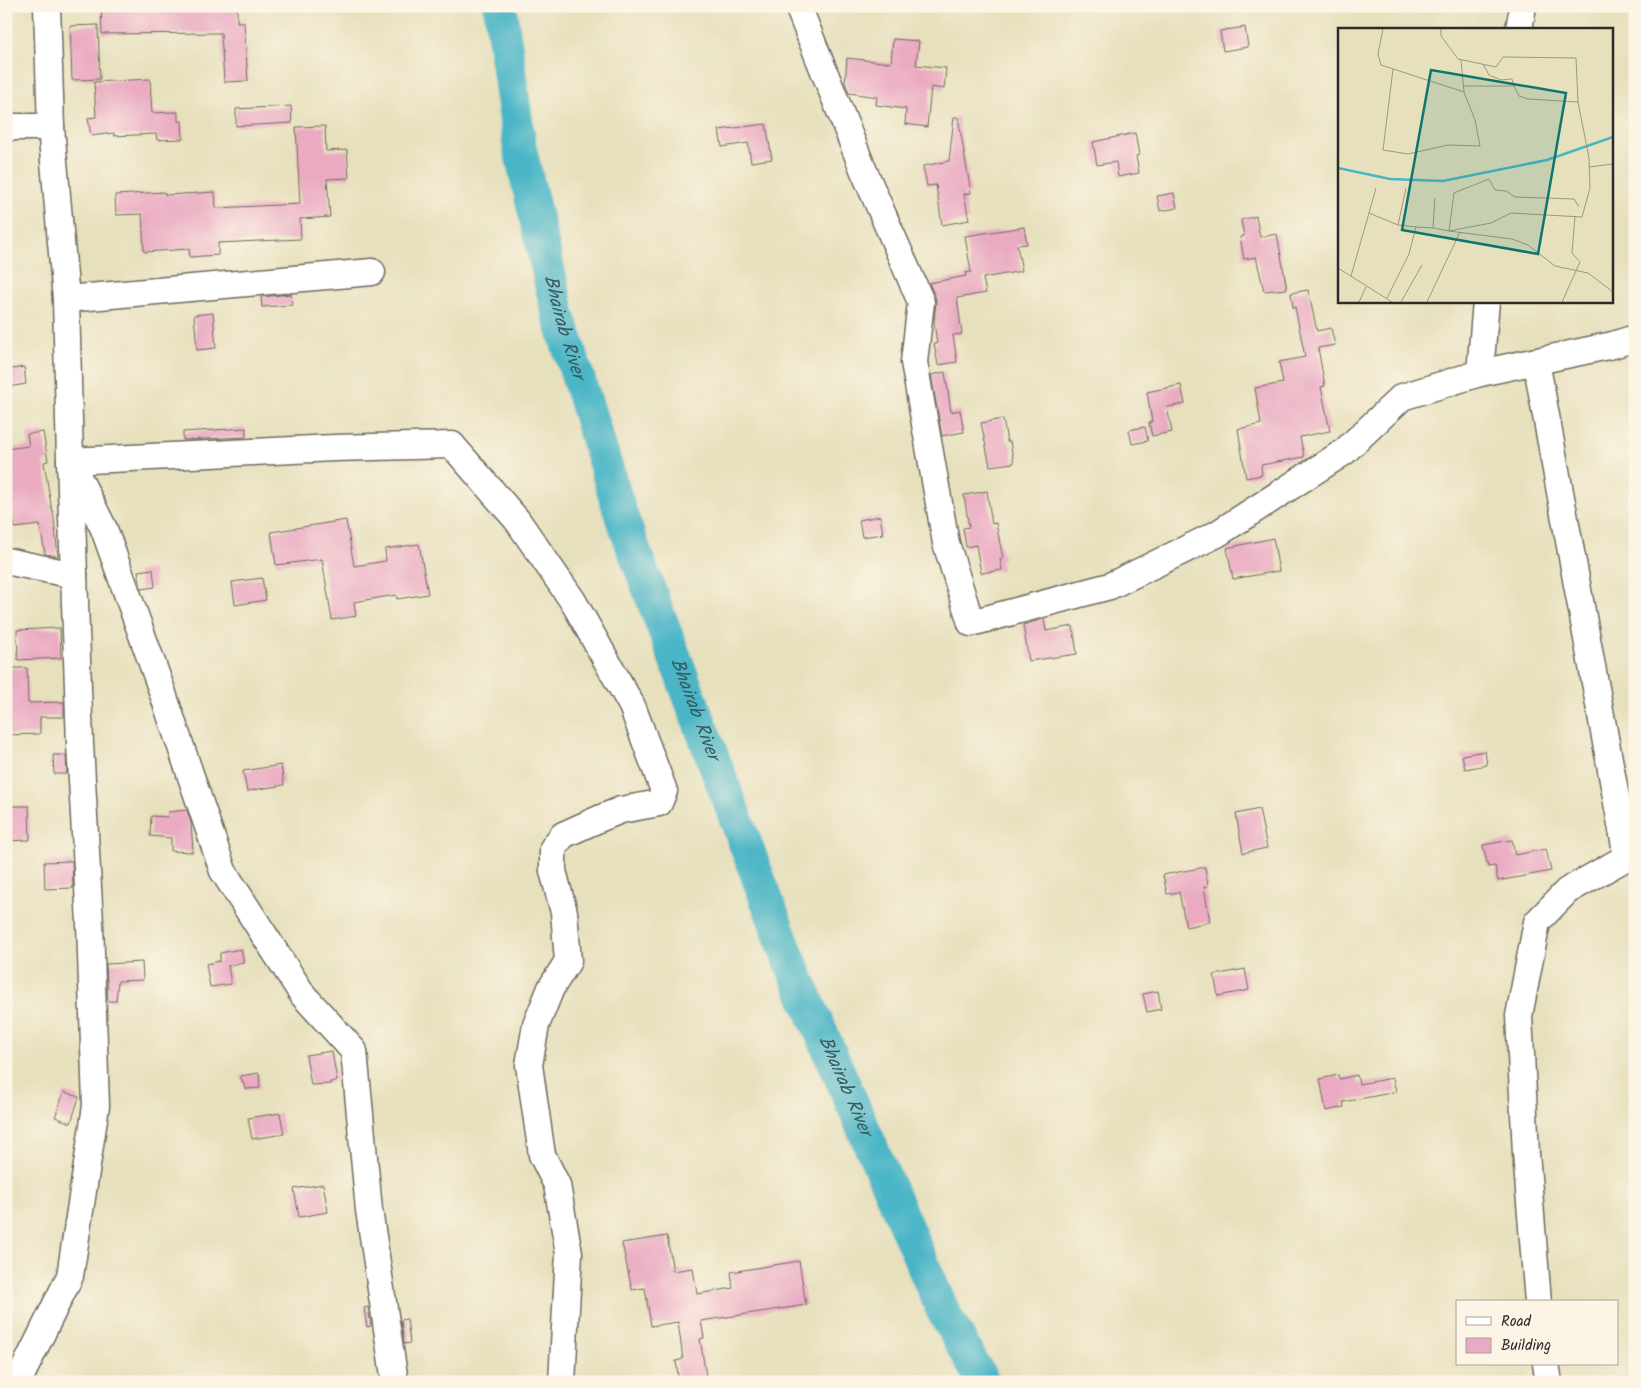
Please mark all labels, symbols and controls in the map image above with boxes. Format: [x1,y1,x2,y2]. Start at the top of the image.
inset map [1338,28,1614,302]
water label: Bhairab River [535,272,594,387]
water label: Bhairab River [661,654,729,768]
water label: Bhairab River [809,1031,881,1145]
legend [1456,1300,1618,1366]
text: Road [1501,1310,1532,1334]
text: Building [1501,1334,1551,1358]

